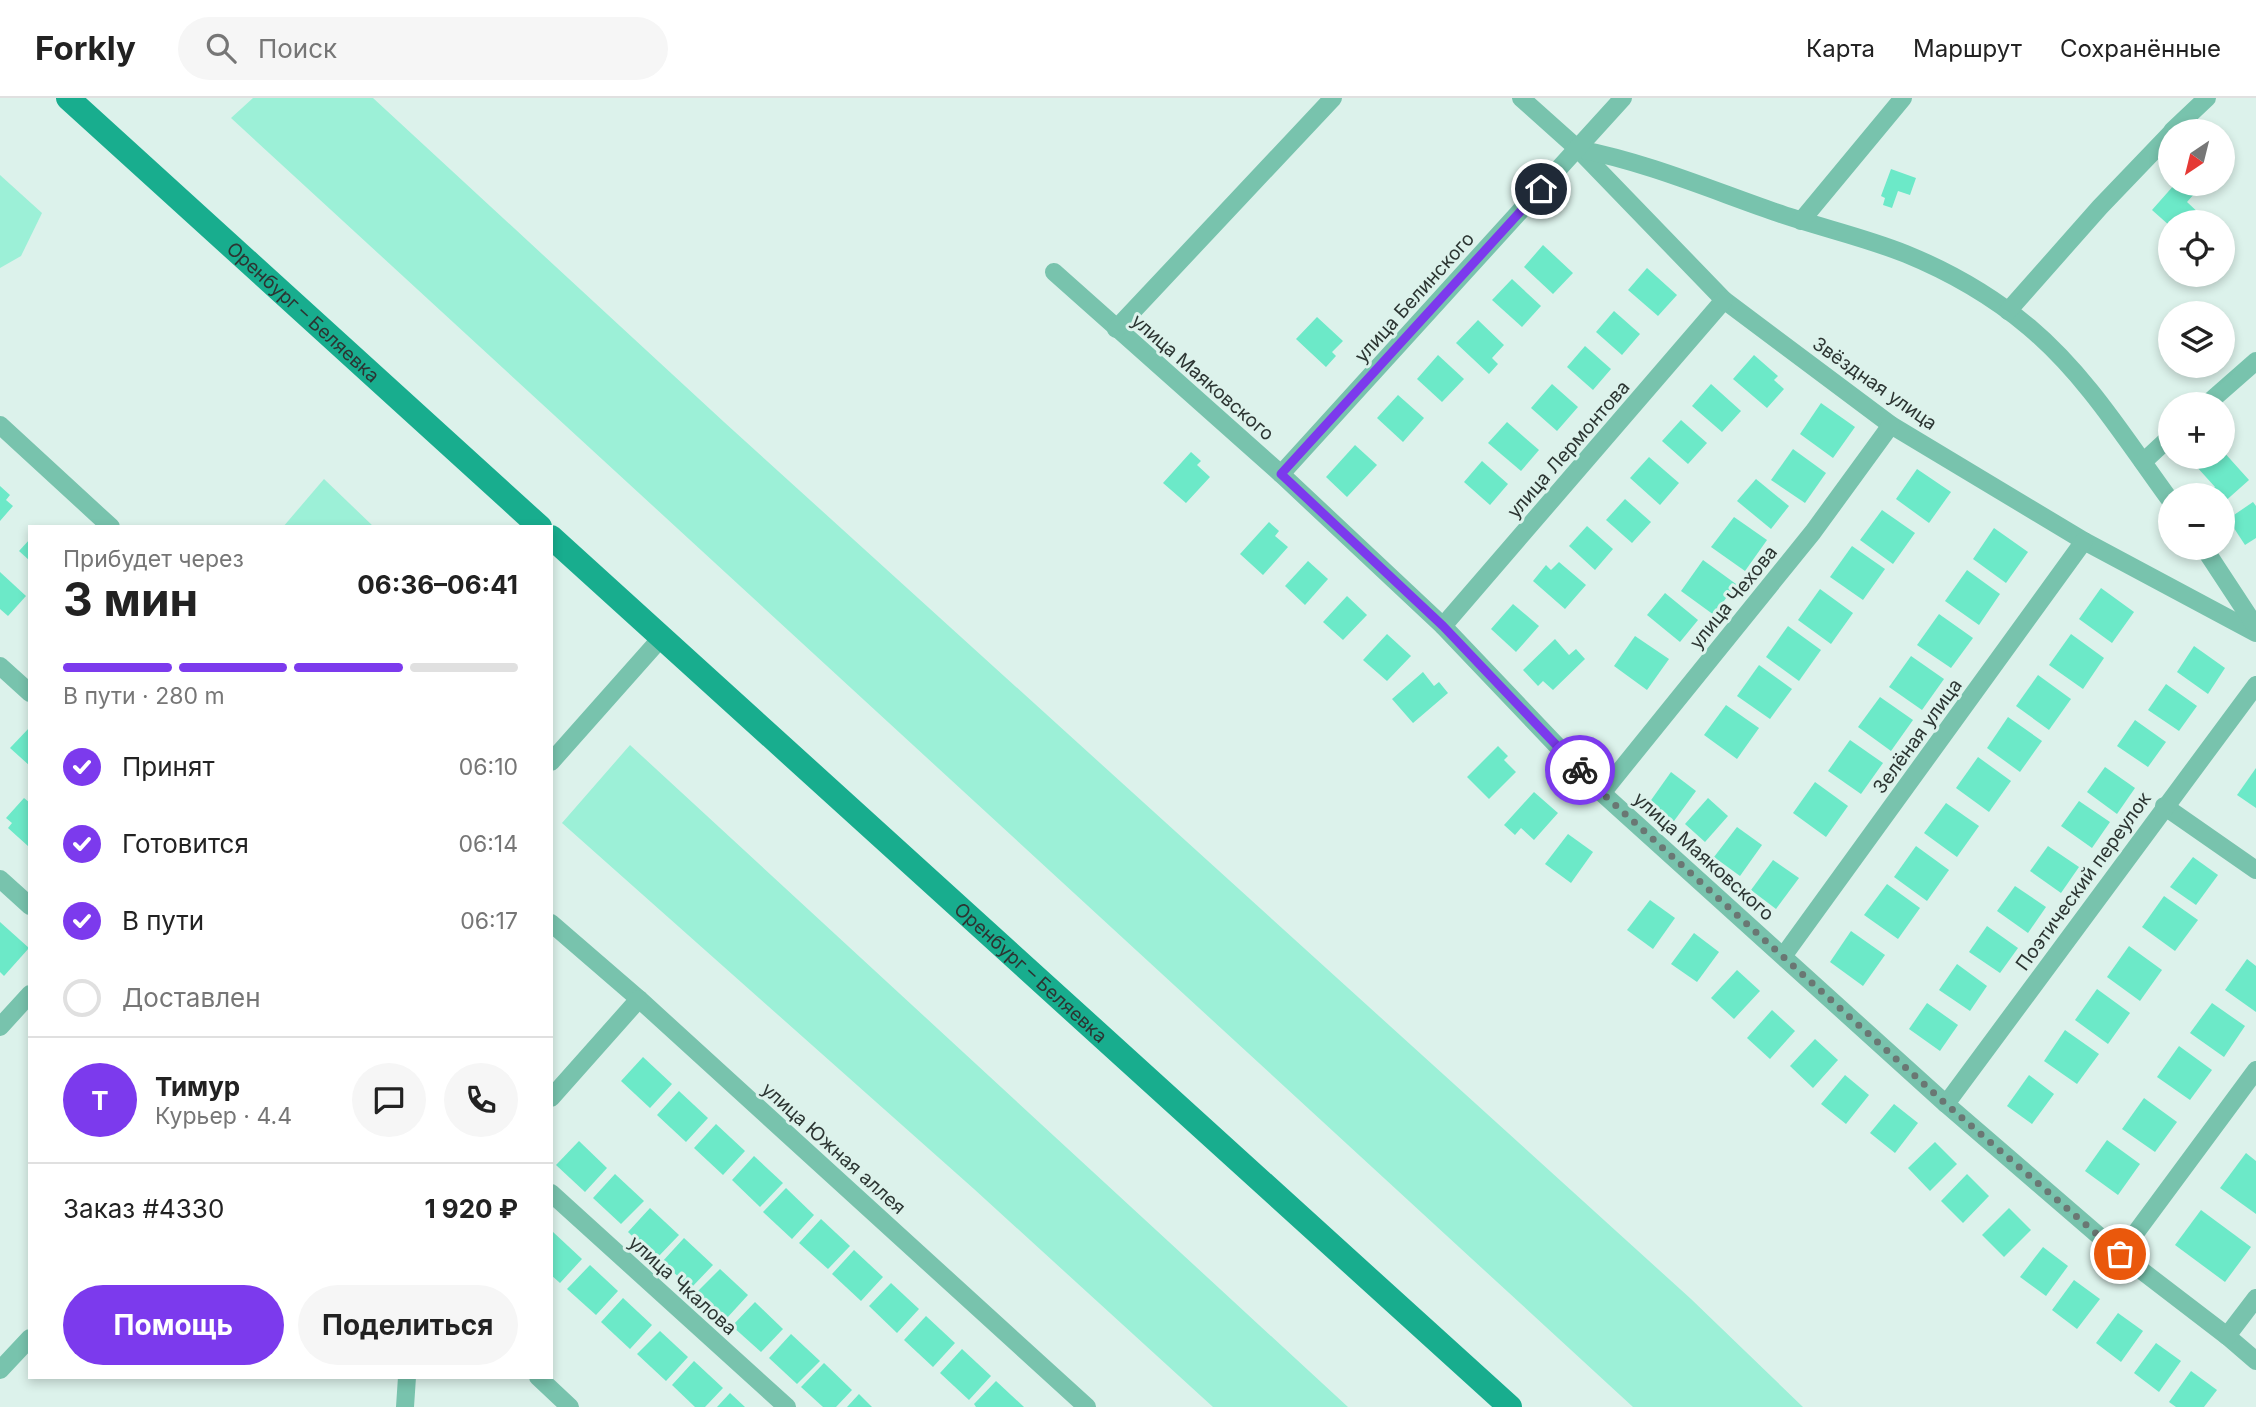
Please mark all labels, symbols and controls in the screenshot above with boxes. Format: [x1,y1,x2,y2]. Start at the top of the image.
search box [178,17,668,80]
text: Forkly [35,28,136,68]
icon: search [202,29,240,67]
text: Поиск [258,33,337,64]
text: Карта [1806,34,1875,63]
text: Маршрут [1913,34,2022,63]
text: Сохранённые [2060,34,2221,63]
north arrow [2158,119,2235,196]
map controls [2158,119,2235,560]
pin [1511,159,1571,219]
icon: home [1522,170,1560,208]
button: locate [2158,210,2235,287]
street label: улица Белинского [1350,227,1479,367]
street label: Оренбург – Беляевка [222,237,384,387]
button: layers [2158,301,2235,378]
street label: улица Маяковского [1127,309,1279,445]
street label: Звёздная улица [1808,332,1941,435]
street label: улица Лермонтова [1502,376,1634,523]
button: + [2158,392,2235,469]
button: − [2158,483,2235,560]
street label: улица Чехова [1685,541,1782,654]
text: Прибудет через [63,545,244,573]
text: 06:36–06:41 [357,569,518,600]
text: 3 мин [63,571,198,627]
street label: Зелёная улица [1868,674,1967,798]
text: В пути · 280 m [63,682,225,710]
courier [1545,735,1615,805]
icon: check [63,748,101,786]
text: Принят [122,751,215,782]
icon: bike [1561,751,1599,789]
text: 06:10 [459,753,518,781]
street label: улица Маяковского [1629,787,1779,926]
street label: Поэтический переулок [2011,787,2156,975]
icon: check [63,825,101,863]
text: Готовится [122,828,249,859]
text: 06:14 [458,830,518,858]
street label: Оренбург – Беляевка [949,898,1112,1048]
icon: check [63,902,101,940]
text: В пути [122,905,204,936]
text: 06:17 [460,907,518,935]
text: Доставлен [122,982,261,1013]
button: chat [352,1063,426,1137]
button: phone [444,1063,518,1137]
text: Тимур [155,1071,240,1102]
street label: улица Южная аллея [757,1078,910,1219]
text: Т [91,1085,109,1116]
text: Курьер · 4.4 [155,1102,292,1130]
text: Заказ #4330 [63,1193,224,1224]
text: 1 920 ₽ [424,1193,518,1224]
pin [2090,1224,2150,1284]
street label: улица Чкалова [624,1231,741,1340]
icon: bag [2101,1235,2139,1273]
button: Помощь [63,1285,284,1365]
button: Поделиться [298,1285,518,1365]

